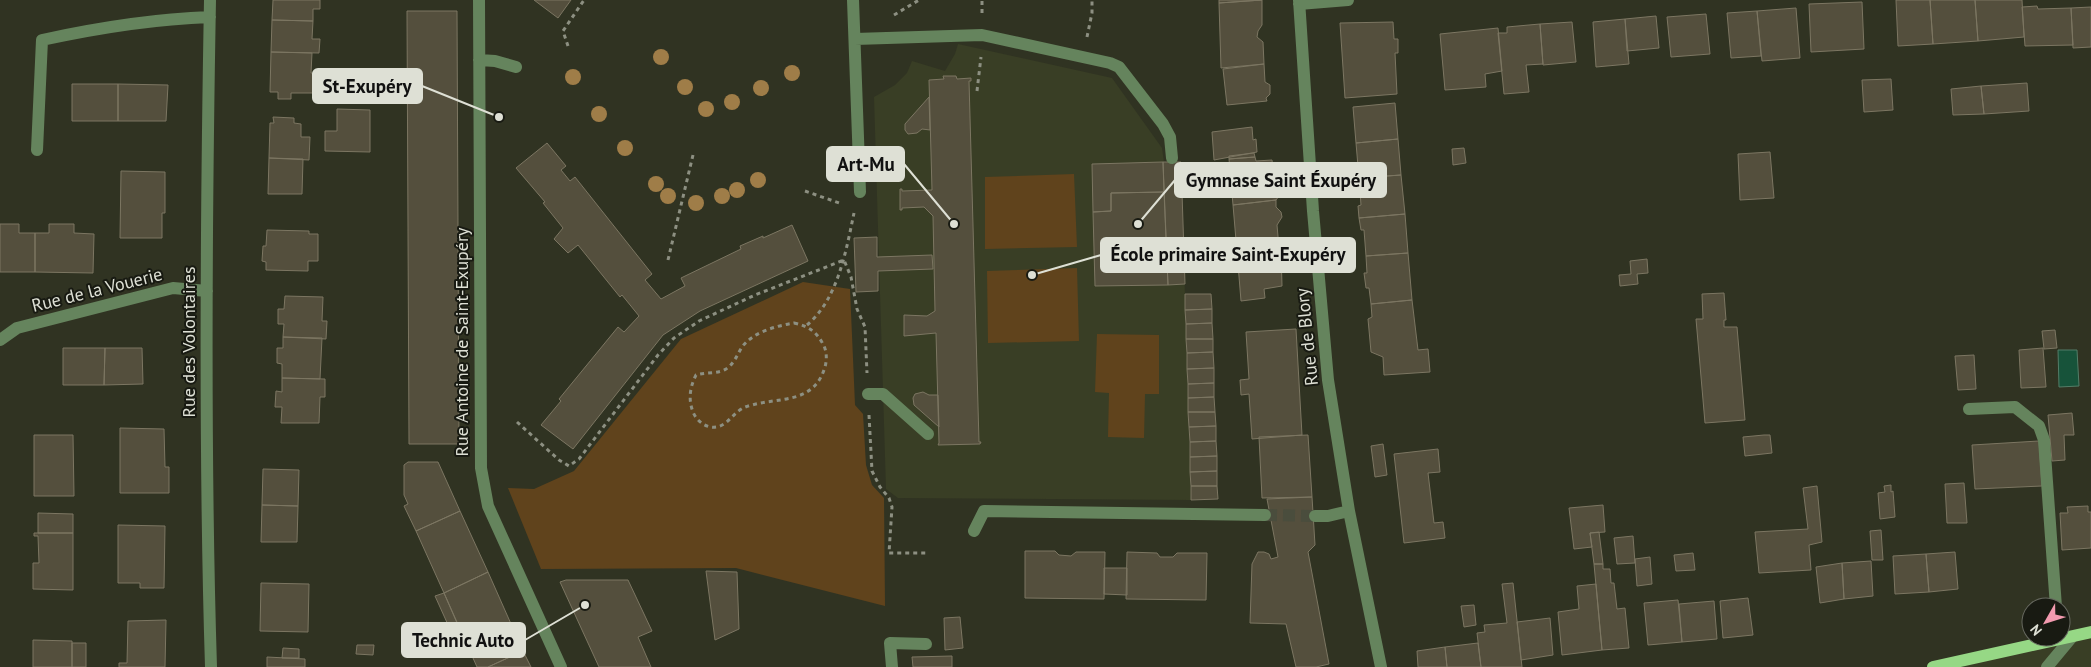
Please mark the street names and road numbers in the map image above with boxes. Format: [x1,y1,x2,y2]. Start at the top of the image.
street label: Rue Antoine de Saint-Exupéry [450,227,473,456]
street label: Rue de la Vouerie [29,262,165,317]
street label: Rue des Volontaires [177,266,200,418]
street label: Rue de Blory [1290,287,1323,387]

